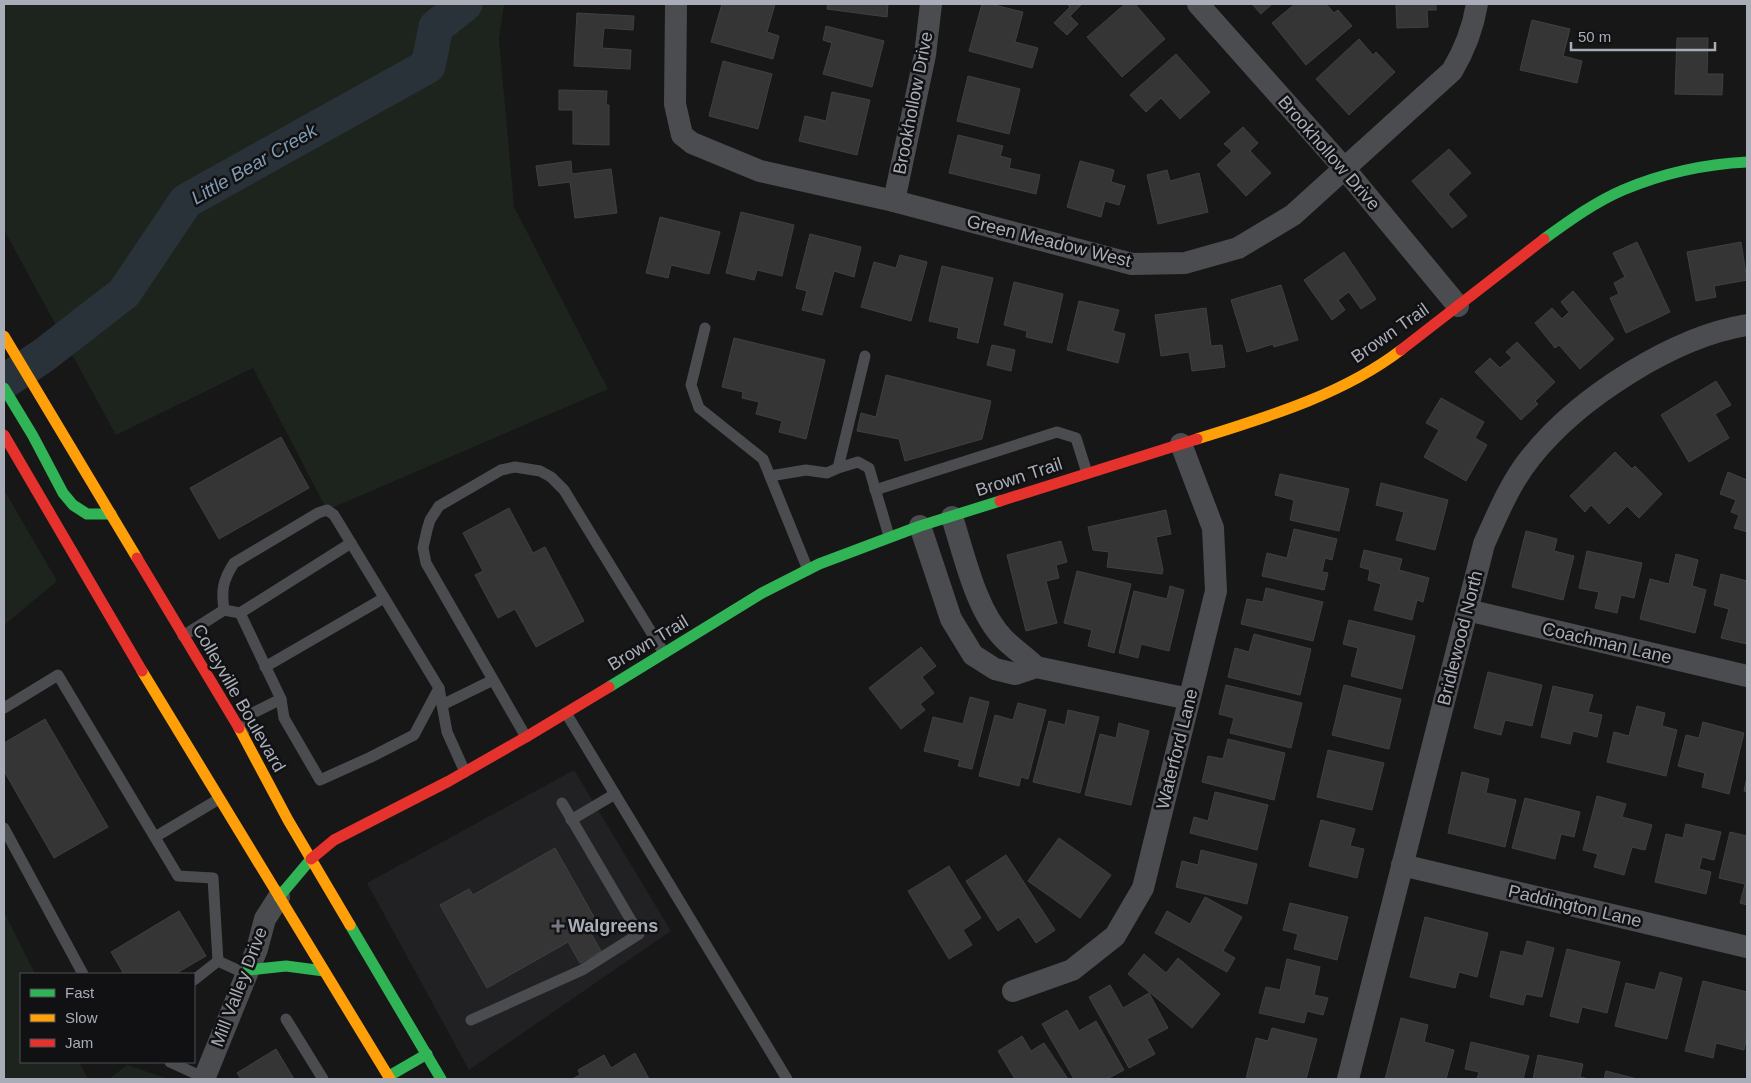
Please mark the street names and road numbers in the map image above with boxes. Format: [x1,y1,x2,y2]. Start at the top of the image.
street label: Brookhollow Drive [889,30,937,176]
street label: Brookhollow Drive [1274,92,1384,214]
street label: Green Meadow West [965,211,1133,271]
street label: Brown Trail [1347,299,1433,367]
street label: Brown Trail [973,454,1065,500]
street label: Bridlewood North [1434,569,1486,707]
street label: Brown Trail [604,611,692,675]
street label: Coachman Lane [1540,618,1674,668]
street label: Colleyville Boulevard [189,621,289,775]
street label: Waterford Lane [1152,687,1202,811]
street label: Paddington Lane [1506,881,1644,931]
street label: Mill Valley Drive [207,924,271,1050]

